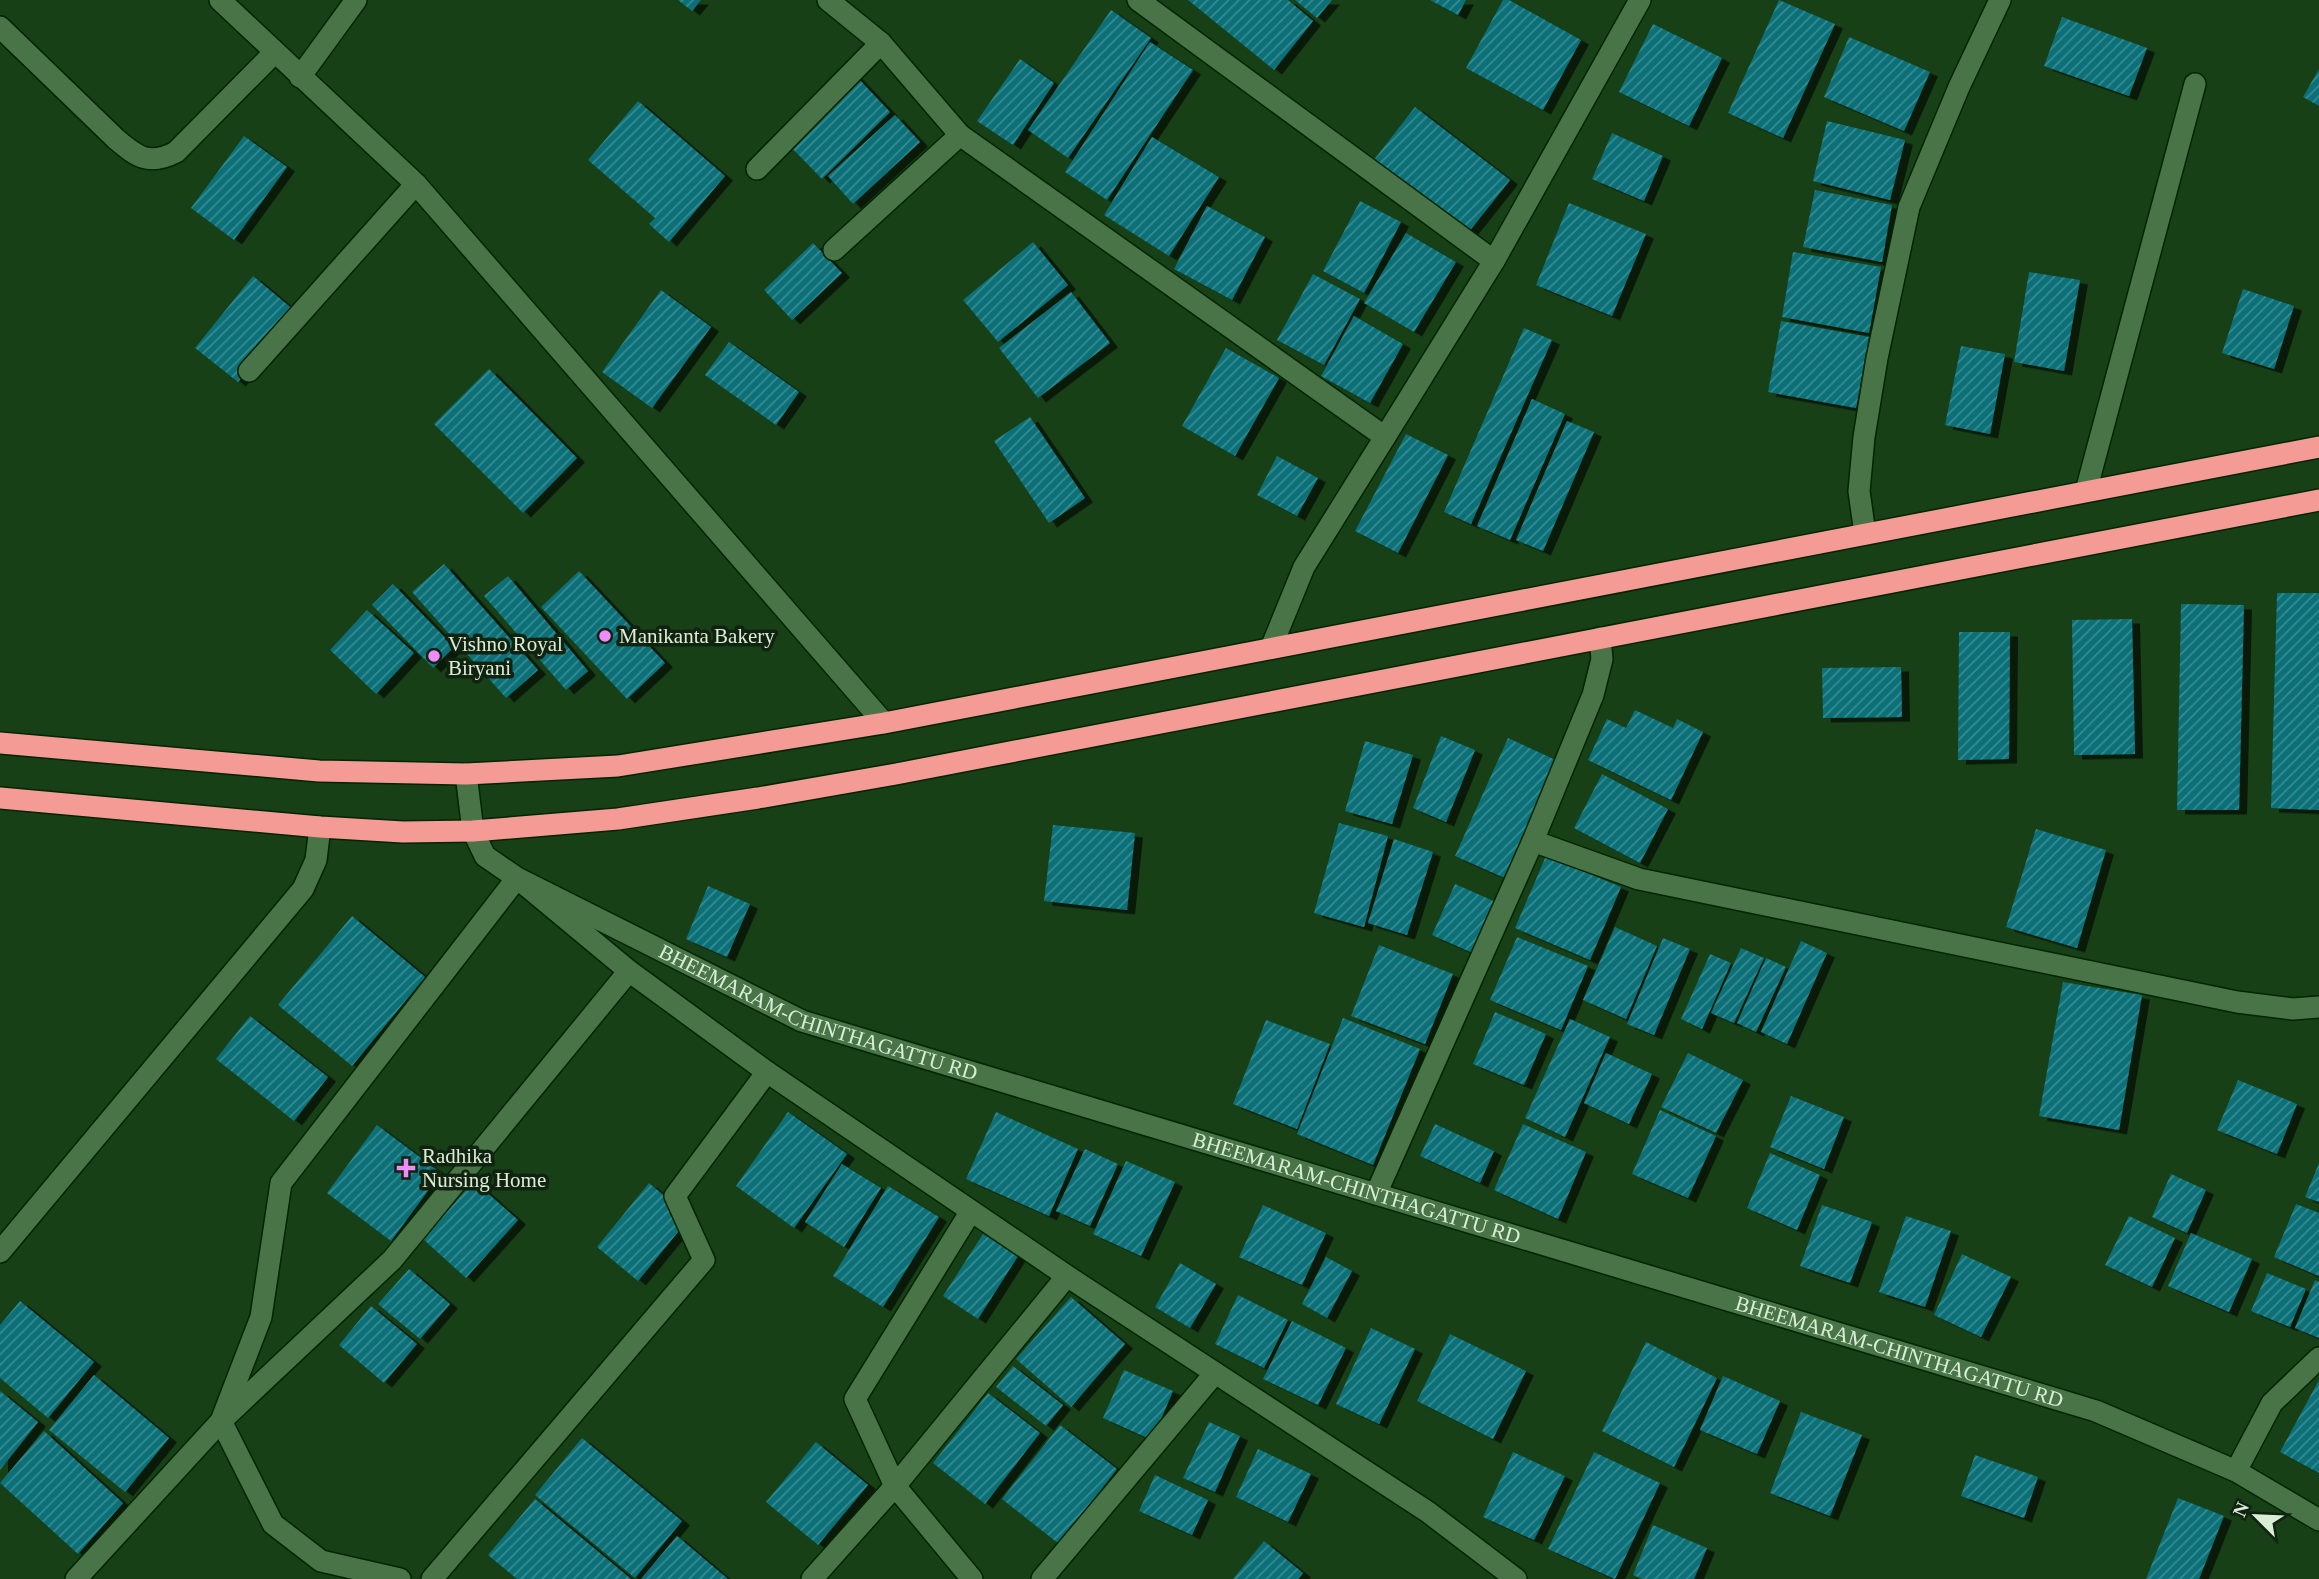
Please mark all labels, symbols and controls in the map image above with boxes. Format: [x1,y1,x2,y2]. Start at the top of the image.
place label: Manikanta Bakery [619,624,775,648]
marker: Manikanta Bakery [597,628,613,644]
place label: Vishno Royal Biryani [448,632,563,680]
marker: Vishno Royal Biryani [426,648,442,664]
street label: BHEEMARAM-CHINTHAGATTU RD [655,939,981,1085]
street label: BHEEMARAM-CHINTHAGATTU RD [1190,1127,1523,1249]
place label: Radhika Nursing Home [422,1144,546,1192]
marker: Radhika Nursing Home [396,1158,416,1178]
street label: BHEEMARAM-CHINTHAGATTU RD [1732,1291,2066,1412]
north arrow [2221,1481,2291,1551]
text: N [2229,1499,2253,1520]

